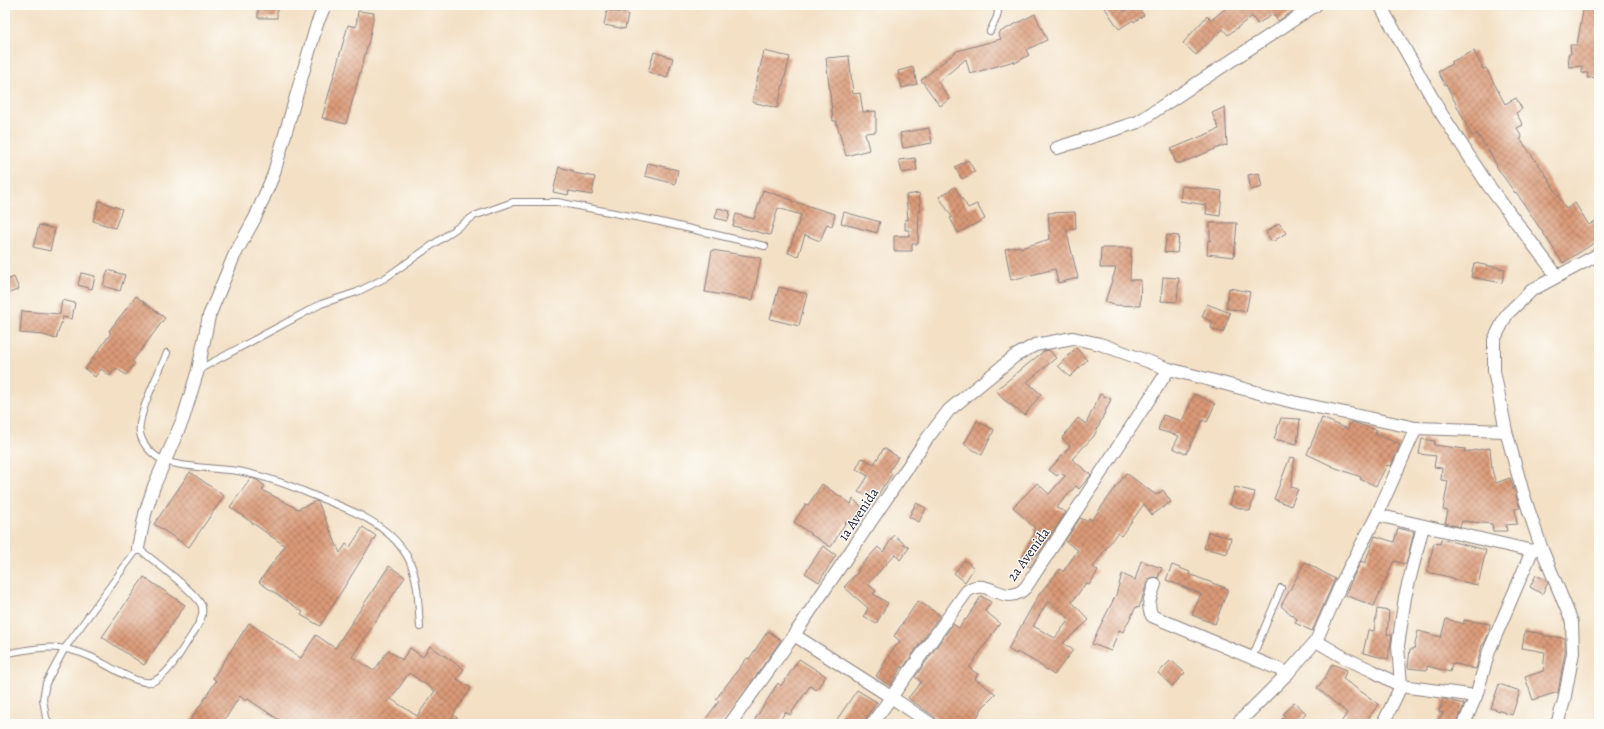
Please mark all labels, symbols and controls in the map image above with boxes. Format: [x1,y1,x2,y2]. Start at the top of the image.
street label: 1a Avenida [834,484,883,544]
street label: 2a Avenida [1003,523,1055,585]

